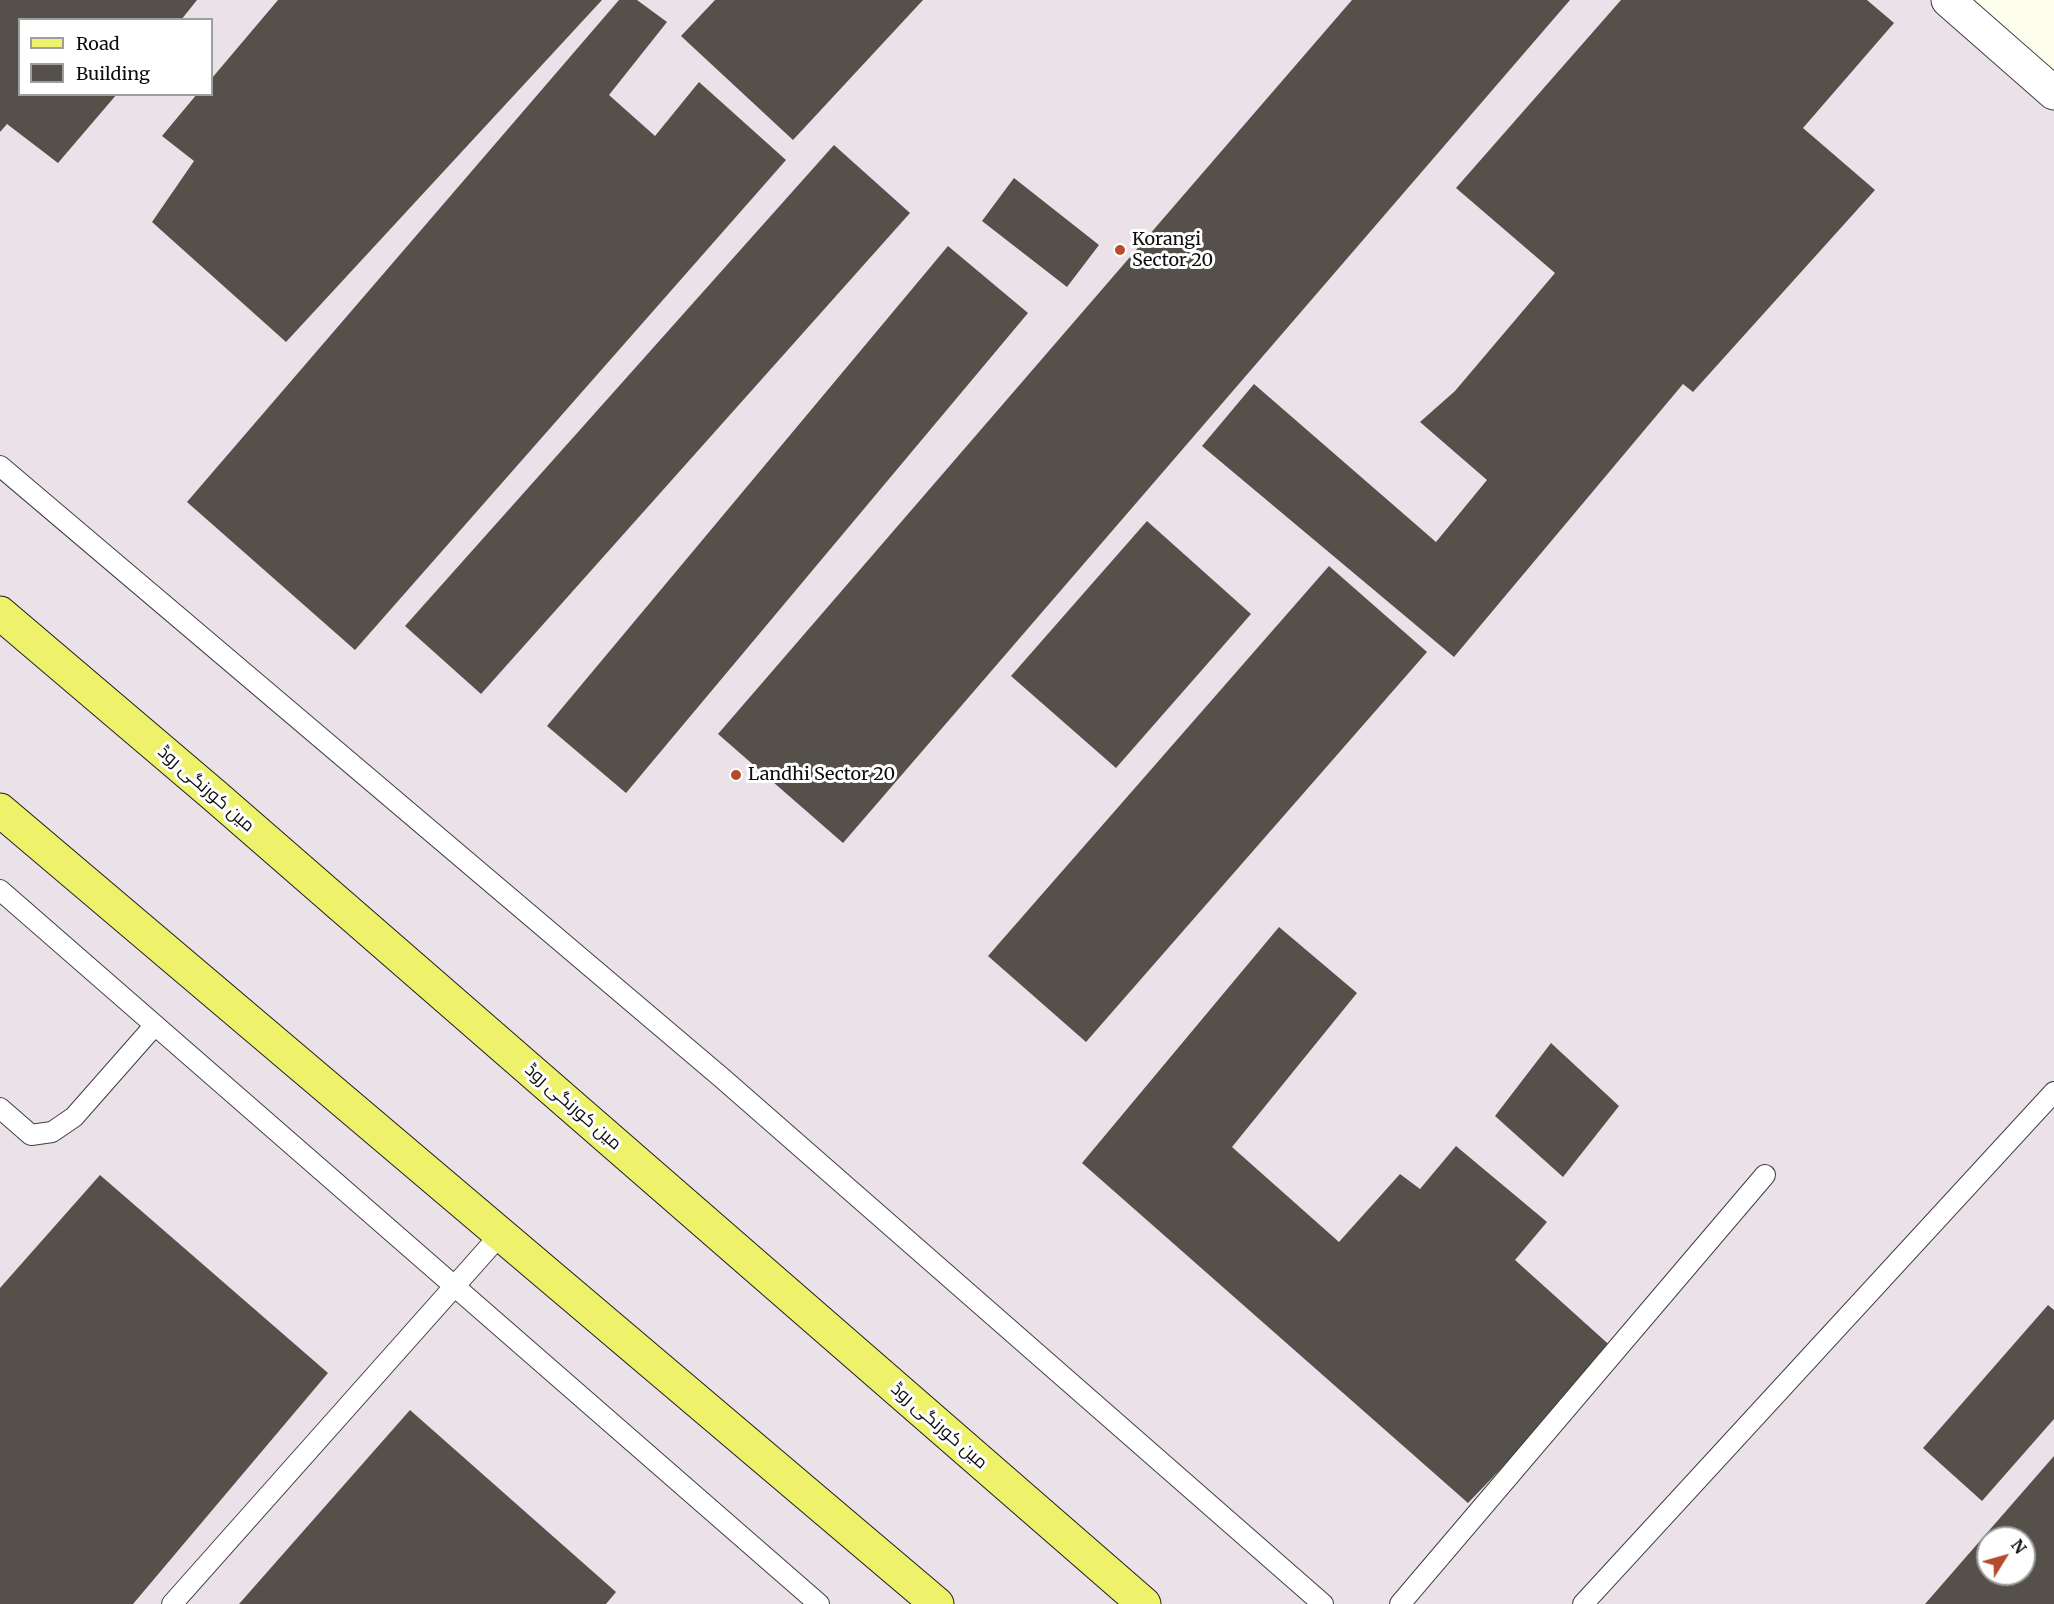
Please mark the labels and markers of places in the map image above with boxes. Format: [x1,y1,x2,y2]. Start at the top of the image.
place label: Korangi Sector 20 [1132,229,1213,272]
marker: Korangi Sector 20 [1113,243,1127,257]
place label: Landhi Sector 20 [748,764,895,786]
marker: Landhi Sector 20 [729,768,743,782]

